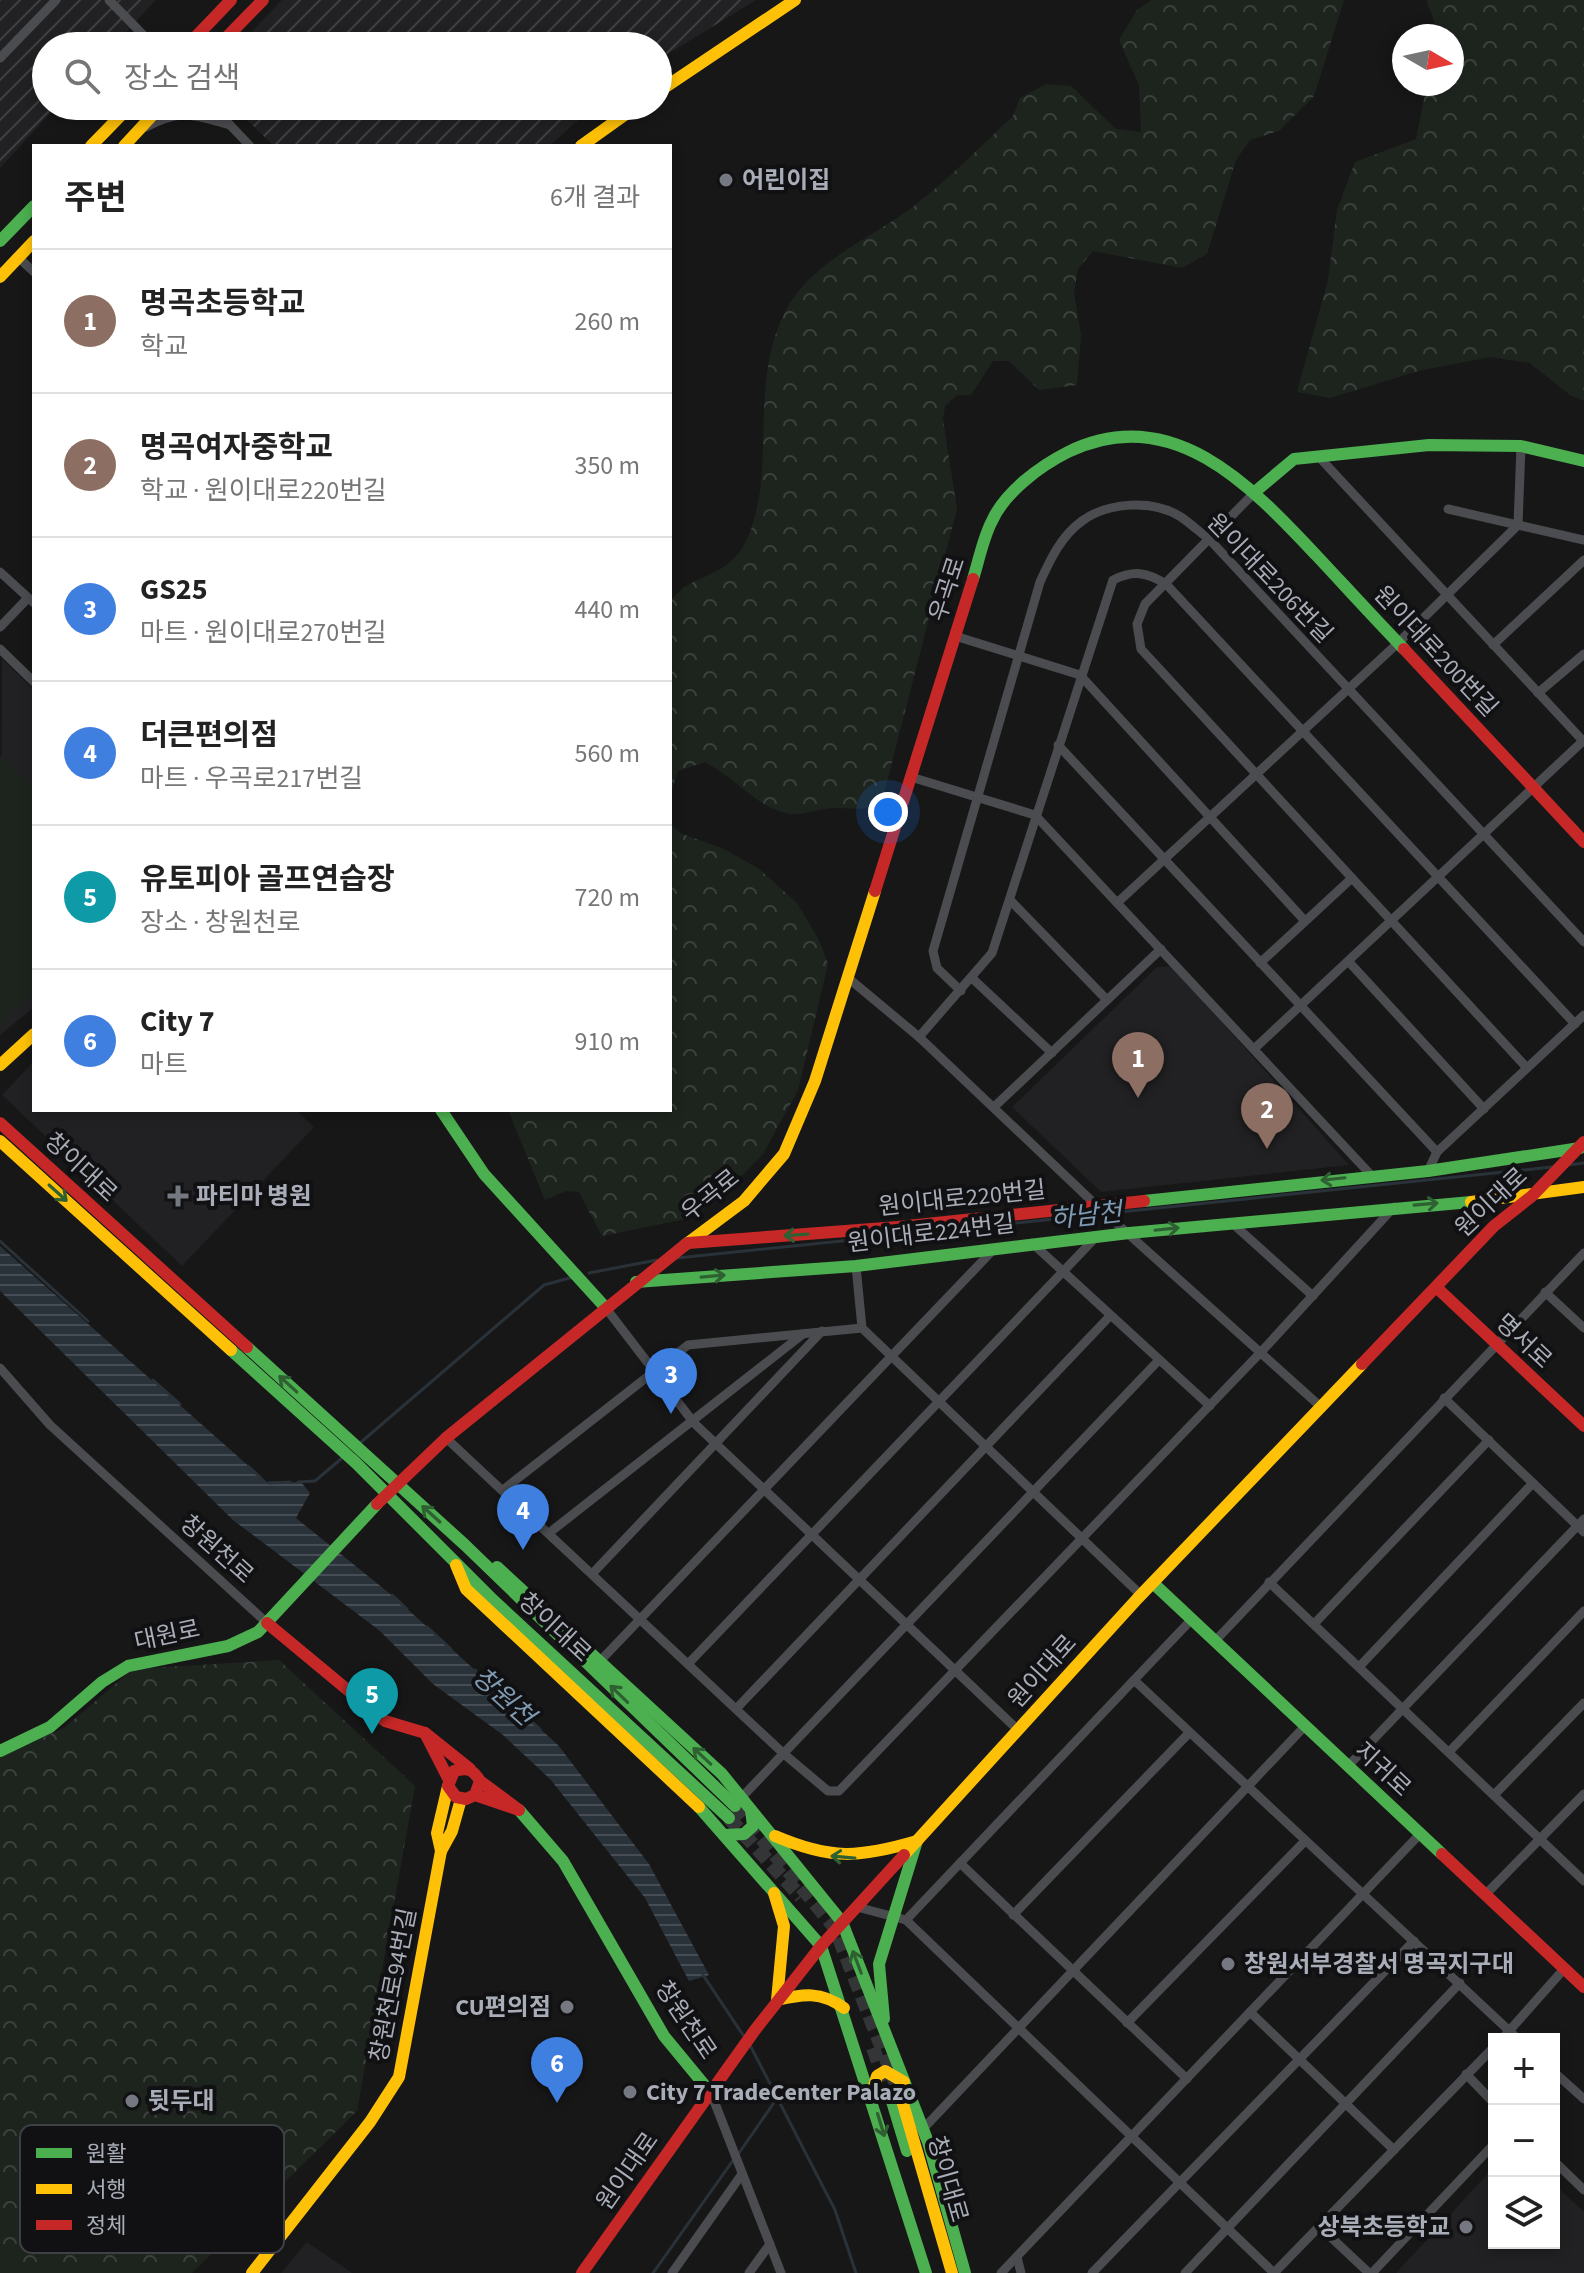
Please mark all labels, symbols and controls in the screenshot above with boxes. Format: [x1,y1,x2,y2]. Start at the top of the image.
north arrow [1392,24,1464,96]
search box [32,32,672,120]
icon: search [60,54,104,98]
text: 장소 검색 [124,57,240,100]
place label: 어린이집 [742,163,830,198]
marker: 어린이집 [717,171,735,189]
text: 주변 [64,174,127,223]
text: 6개 결과 [550,179,640,216]
text: 명곡초등학교 [140,282,306,325]
text: 1 [83,303,97,340]
text: 260 m [574,303,640,340]
text: 학교 [140,328,188,365]
text: 명곡여자중학교 [140,426,333,469]
text: 2 [83,447,97,484]
text: 350 m [574,447,640,484]
text: 학교 · 원이대로220번길 [140,472,387,509]
street label: 원이대로206번길 [1199,506,1341,651]
street label: 우곡로 [921,552,974,626]
text: GS25 [140,568,208,611]
street label: 원이대로200번길 [1365,578,1506,725]
text: 3 [83,591,97,628]
text: 440 m [574,591,640,628]
text: 마트 · 원이대로270번길 [140,614,387,651]
text: 더큰편의점 [140,714,278,757]
text: 4 [83,735,97,772]
text: 560 m [574,735,640,772]
text: 마트 · 우곡로217번길 [140,760,363,797]
your location [868,792,908,832]
text: 유토피아 골프연습장 [140,858,394,901]
text: 5 [83,879,97,916]
text: 720 m [574,879,640,916]
text: 장소 · 창원천로 [140,904,300,941]
text: City 7 [140,1000,215,1043]
text: 6 [83,1023,97,1060]
text: 910 m [574,1023,640,1060]
pin: 1 [1112,1032,1164,1098]
text: 마트 [140,1046,188,1083]
pin: 2 [1241,1083,1293,1149]
street label: 창이대로 [36,1124,125,1210]
street label: 원이대로 [1447,1159,1536,1245]
street label: 우곡로 [674,1161,747,1230]
street label: 원이대로220번길 [877,1172,1048,1225]
one-way arrow [1320,1172,1347,1187]
place label: 파티마 병원 [196,1179,311,1214]
one-way arrow [47,1184,67,1202]
marker: 파티마 병원 [167,1185,189,1207]
water label: 하남천 [1048,1193,1127,1238]
one-way arrow [1412,1197,1439,1212]
street label: 원이대로224번길 [845,1206,1017,1261]
one-way arrow [1153,1221,1180,1236]
one-way arrow [783,1228,810,1243]
one-way arrow [700,1268,726,1283]
street label: 명서로 [1487,1306,1560,1377]
pin: 3 [645,1348,697,1414]
one-way arrow [279,1376,299,1394]
pin: 4 [497,1484,549,1550]
one-way arrow [421,1505,441,1523]
street label: 창원천로 [172,1507,261,1592]
street label: 창이대로 [510,1584,599,1670]
street label: 대원로 [131,1611,203,1659]
street label: 원이대로 [1000,1627,1085,1716]
water label: 창원천 [465,1659,545,1736]
pin: 5 [346,1668,398,1734]
one-way arrow [609,1685,629,1703]
street label: 지귀로 [1346,1734,1419,1805]
one-way arrow [692,1746,712,1765]
one-way arrow [830,1849,856,1864]
street label: 창원천로94번길 [361,1905,426,2065]
place label: 창원서부경찰서 명곡지구대 [1244,1947,1514,1982]
one-way arrow [849,1950,863,1975]
marker: 창원서부경찰서 명곡지구대 [1219,1955,1237,1973]
street label: 창원천로 [646,1974,725,2067]
place label: CU편의점 [455,1990,551,2025]
marker: CU편의점 [558,1998,576,2016]
map controls [1488,2033,1560,2249]
button: + [1488,2033,1560,2105]
pin: 6 [531,2037,583,2103]
place label: City 7 TradeCenter Palazo [646,2075,916,2110]
marker: City 7 TradeCenter Palazo [621,2083,639,2101]
place label: 뒷두대 [148,2084,214,2119]
marker: 뒷두대 [123,2092,141,2110]
button: − [1488,2105,1560,2177]
one-way arrow [874,2113,889,2138]
legend [20,2125,284,2253]
street label: 원이대로 [588,2125,667,2218]
street label: 창이대로 [919,2132,977,2226]
text: 원활 [86,2138,126,2170]
text: 서행 [86,2174,126,2206]
button: layers [1488,2177,1560,2249]
text: 정체 [86,2210,126,2242]
place label: 상북초등학교 [1318,2210,1450,2245]
marker: 상북초등학교 [1457,2218,1475,2236]

